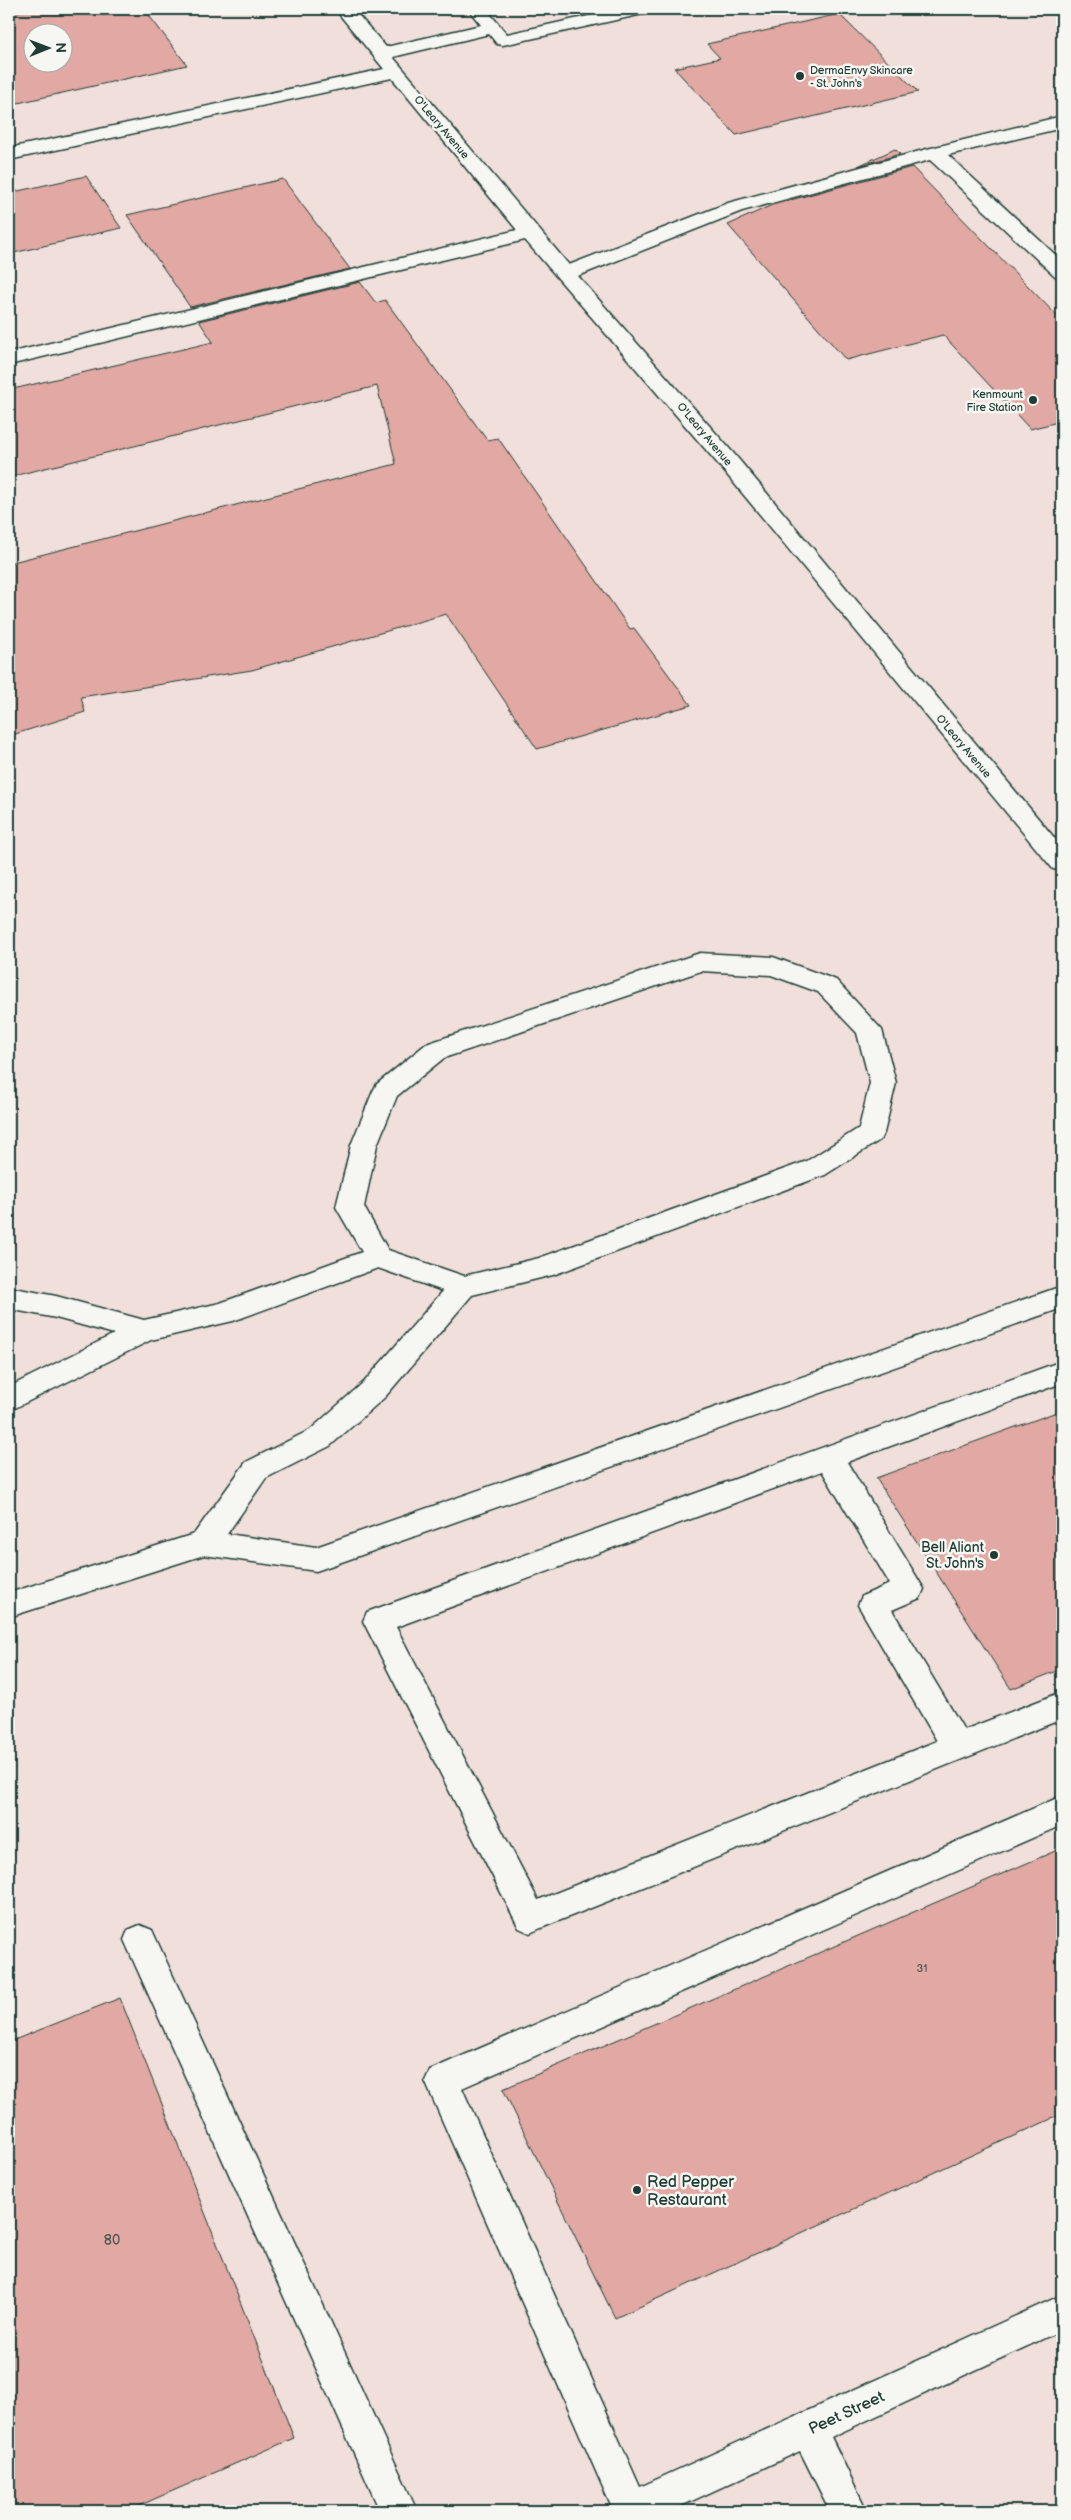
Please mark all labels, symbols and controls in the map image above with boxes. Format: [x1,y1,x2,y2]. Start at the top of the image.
north arrow [22,22,72,72]
text: N [52,42,69,53]
place label: DermaEnvy Skincare - St. John's [810,64,913,90]
marker: DermaEnvy Skincare - St. John's [794,70,806,82]
street label: O'Leary Avenue [411,93,472,162]
place label: Kenmount Fire Station [967,388,1024,414]
marker: Kenmount Fire Station [1027,394,1039,406]
street label: O'Leary Avenue [674,400,735,469]
street label: O'Leary Avenue [933,712,994,781]
place label: Bell Aliant St. John's [921,1539,985,1572]
marker: Bell Aliant St. John's [988,1549,1000,1561]
house number: 31 [916,1962,928,1975]
place label: Red Pepper Restaurant [647,2173,734,2210]
marker: Red Pepper Restaurant [631,2184,643,2196]
house number: 80 [104,2232,120,2249]
street label: Peet Street [806,2388,888,2439]

